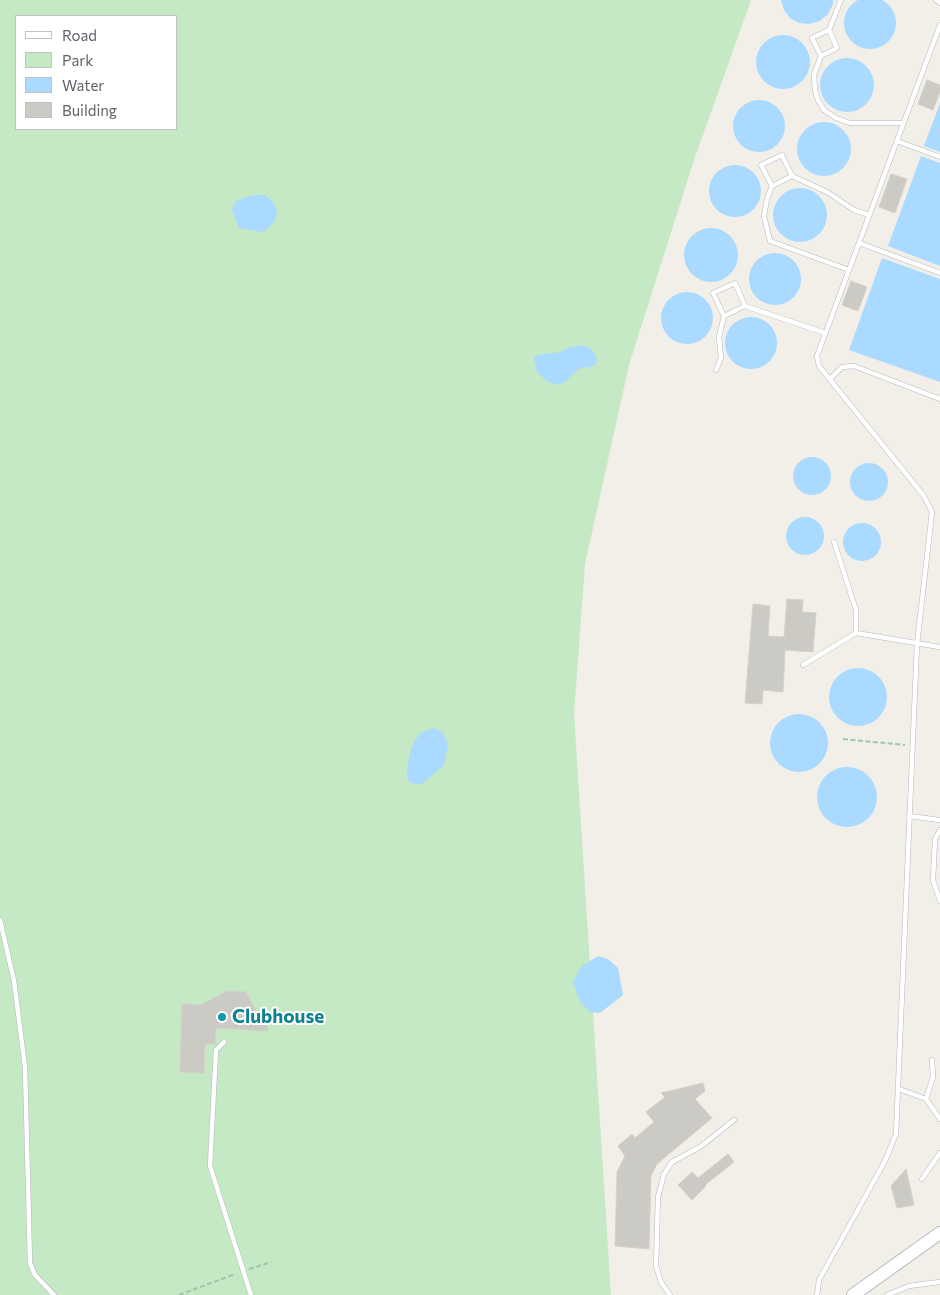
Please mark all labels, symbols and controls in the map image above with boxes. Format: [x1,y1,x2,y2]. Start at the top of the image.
legend [15,15,178,130]
text: Road [62,26,97,44]
text: Park [62,51,93,69]
text: Water [62,76,104,94]
text: Building [62,101,117,119]
place label: Clubhouse [232,1006,324,1028]
marker: Clubhouse [216,1011,228,1023]

